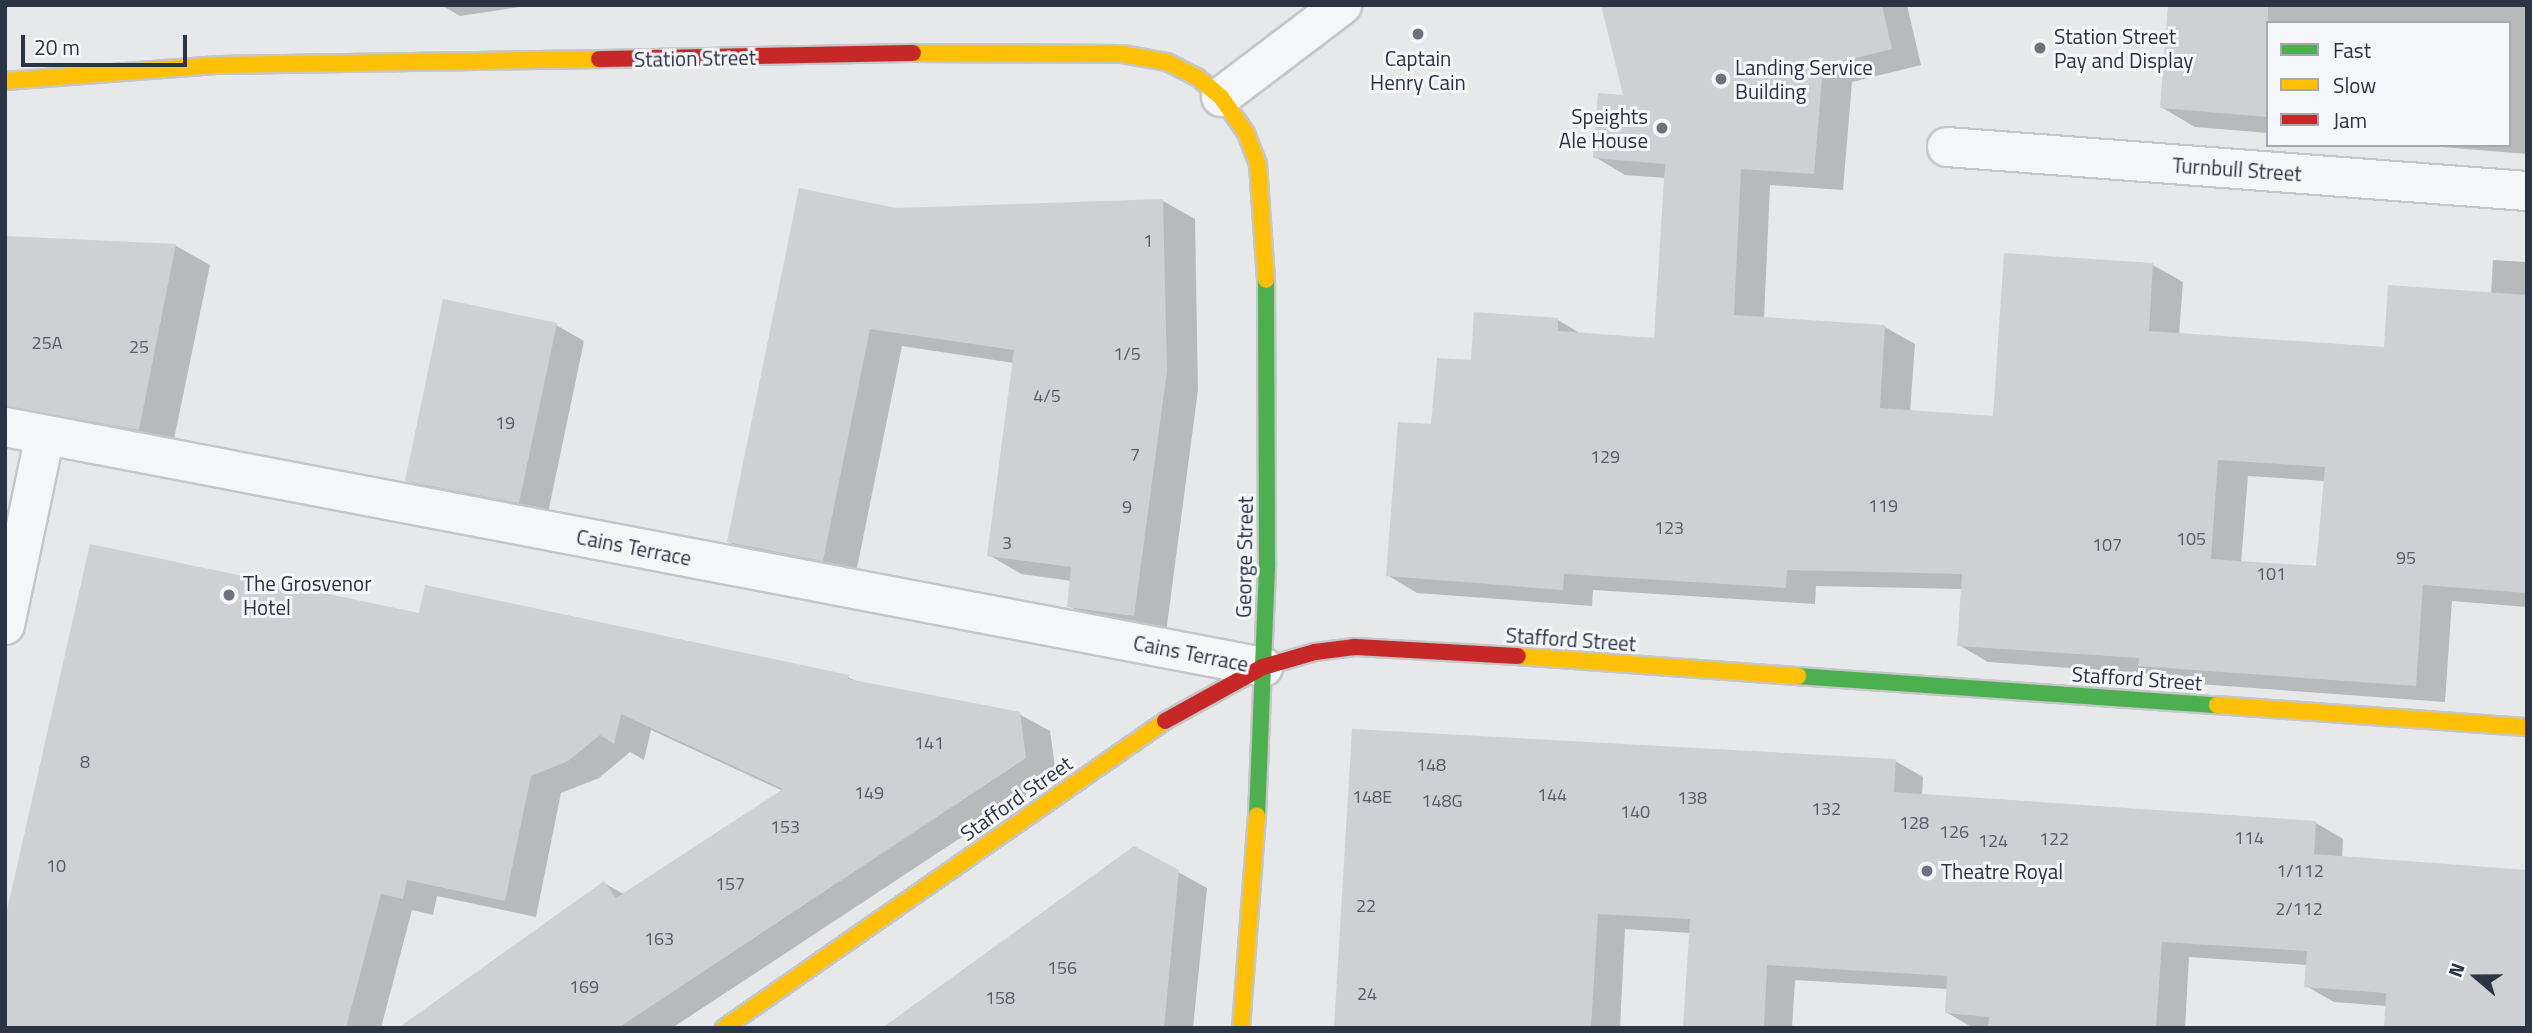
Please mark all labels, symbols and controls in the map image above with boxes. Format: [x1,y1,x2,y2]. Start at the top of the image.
scale bar [24,21,191,65]
legend [2266,21,2511,147]
place label: Station Street Pay and Display [2054,23,2193,73]
marker: Captain Henry Cain [1410,26,1426,42]
text: 20 m [34,31,80,63]
text: Fast [2333,34,2371,66]
marker: Station Street Pay and Display [2032,40,2048,56]
street label: Station Street [634,44,756,72]
place label: Captain Henry Cain [1370,45,1466,95]
place label: Landing Service Building [1735,54,1873,104]
text: Slow [2333,69,2376,101]
marker: Landing Service Building [1713,71,1729,87]
place label: Speights Ale House [1559,103,1648,153]
text: Jam [2333,104,2367,136]
marker: Speights Ale House [1654,120,1670,136]
street label: Turnbull Street [2171,152,2303,186]
house number: 1 [1143,230,1153,252]
house number: 25A [32,332,62,354]
house number: 25 [129,336,149,358]
house number: 1/5 [1113,343,1141,365]
house number: 4/5 [1033,385,1061,407]
house number: 19 [495,412,515,434]
house number: 7 [1130,444,1140,466]
house number: 129 [1590,446,1620,468]
house number: 119 [1868,495,1898,517]
house number: 9 [1122,496,1132,518]
street label: George Street [1230,496,1258,618]
house number: 123 [1654,517,1684,539]
street label: Cains Terrace [574,524,694,570]
house number: 105 [2176,528,2206,550]
house number: 3 [1002,532,1012,554]
house number: 107 [2092,534,2122,556]
house number: 95 [2396,547,2416,569]
house number: 101 [2256,563,2286,585]
place label: The Grosvenor Hotel [243,570,371,620]
marker: The Grosvenor Hotel [221,587,237,603]
street label: Stafford Street [1505,622,1637,656]
street label: Cains Terrace [1131,630,1251,676]
street label: Stafford Street [2071,661,2203,695]
house number: 141 [914,732,944,754]
street label: Stafford Street [955,750,1077,846]
house number: 8 [80,751,90,773]
house number: 148 [1416,754,1446,776]
house number: 149 [854,782,884,804]
house number: 144 [1537,784,1567,806]
house number: 148E [1352,786,1392,808]
house number: 138 [1677,787,1707,809]
house number: 148G [1421,790,1463,812]
house number: 132 [1811,798,1841,820]
house number: 140 [1620,801,1650,823]
house number: 128 [1899,812,1929,834]
house number: 153 [770,816,800,838]
house number: 126 [1939,821,1969,843]
house number: 114 [2234,827,2264,849]
house number: 122 [2039,828,2069,850]
house number: 124 [1978,830,2008,852]
house number: 10 [46,855,66,877]
place label: Theatre Royal [1941,858,2063,884]
house number: 1/112 [2276,860,2324,882]
marker: Theatre Royal [1919,863,1935,879]
house number: 157 [715,873,745,895]
house number: 22 [1356,895,1376,917]
house number: 2/112 [2275,898,2323,920]
house number: 163 [644,928,674,950]
north arrow [2441,942,2511,1012]
house number: 156 [1047,957,1077,979]
text: N [2440,959,2472,981]
house number: 169 [569,976,599,998]
house number: 24 [1357,983,1377,1005]
house number: 158 [985,987,1015,1009]

